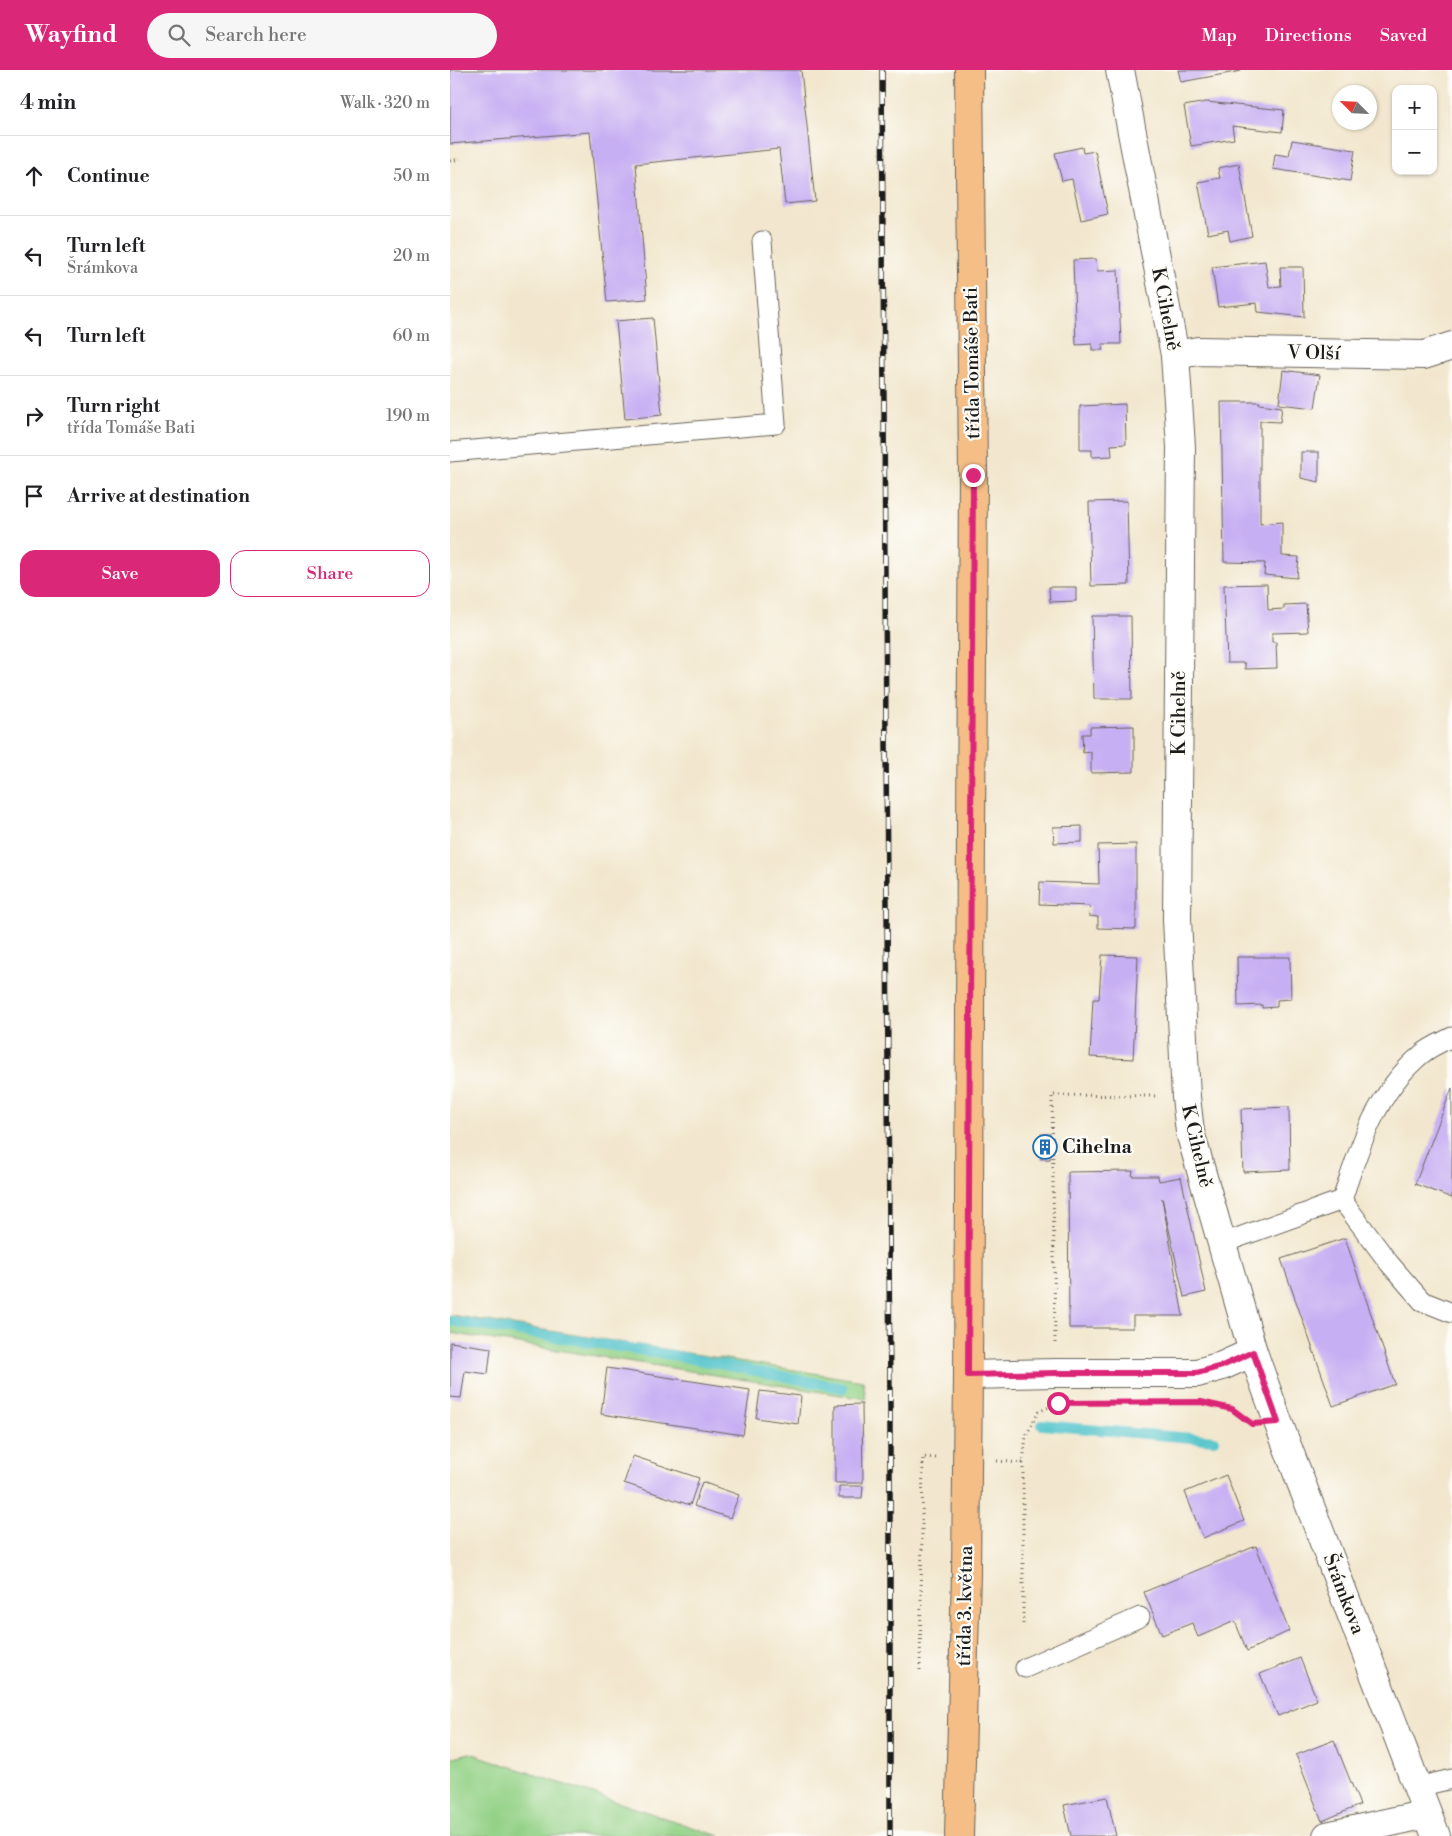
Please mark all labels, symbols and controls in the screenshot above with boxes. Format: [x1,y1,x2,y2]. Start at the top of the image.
search box [147,13,497,58]
text: Wayfind [25,20,117,50]
icon: search [165,21,193,49]
text: Search here [205,23,307,47]
text: Map [1201,24,1237,47]
text: Directions [1265,24,1352,47]
text: Saved [1380,24,1427,47]
north arrow [1332,85,1377,130]
map controls [1392,85,1437,175]
button: + [1392,85,1437,130]
text: 4 min [20,90,76,116]
text: Walk · 320 m [340,93,430,113]
button: − [1392,130,1437,175]
icon: ahead [20,162,48,190]
text: Continue [67,164,150,188]
text: 50 m [393,166,430,186]
text: Turn left [67,234,146,258]
icon: left [20,242,48,270]
text: 20 m [393,246,430,266]
text: Šrámkova [67,258,138,278]
street label: K Cihelně [1146,265,1186,353]
street label: třída Tomáše Bati [959,287,985,439]
icon: left [20,322,48,350]
text: Turn left [67,324,146,348]
text: 60 m [392,326,430,346]
street label: V Olší [1287,341,1341,365]
text: Turn right [67,394,160,418]
icon: right [20,402,48,430]
text: 190 m [386,406,430,426]
text: třída Tomáše Bati [67,418,195,438]
route end [962,464,985,487]
icon: arrive [20,482,48,510]
text: Arrive at destination [67,484,250,508]
button: Save [20,550,220,597]
button: Share [230,550,430,597]
street label: K Cihelně [1167,671,1191,755]
street label: K Cihelně [1176,1102,1218,1190]
building icon: Cihelna [1032,1134,1058,1160]
place label: Cihelna [1062,1135,1132,1159]
route start [1047,1392,1070,1415]
street label: třída 3. května [952,1545,978,1667]
street label: Šrámkova [1318,1550,1371,1638]

